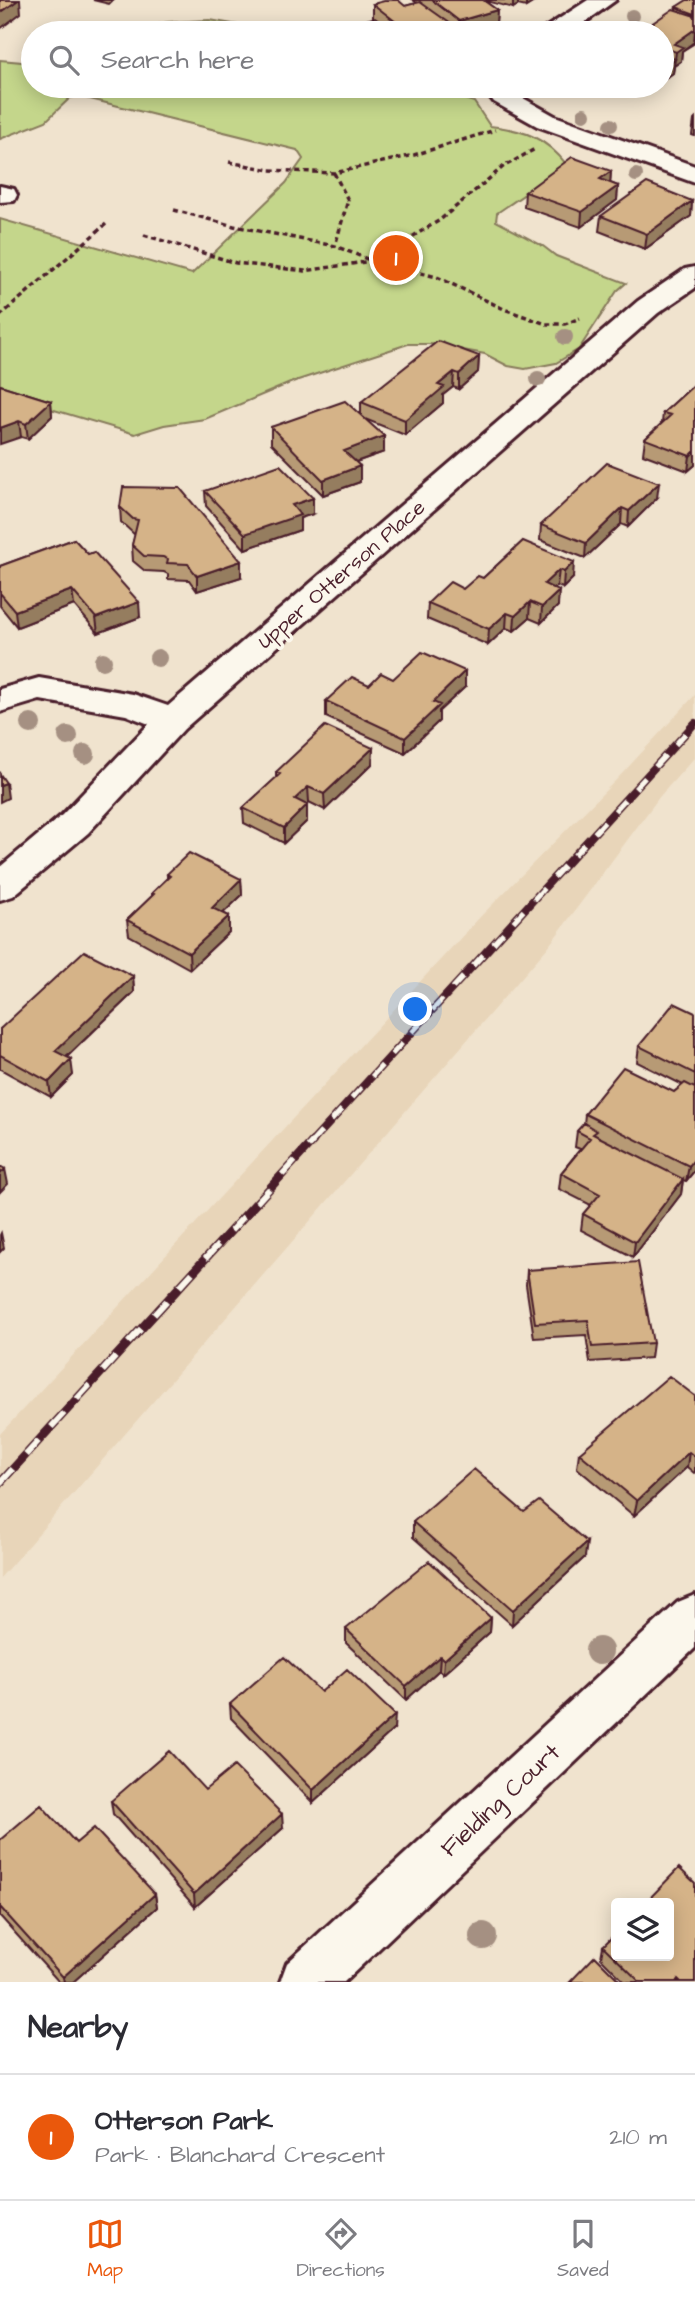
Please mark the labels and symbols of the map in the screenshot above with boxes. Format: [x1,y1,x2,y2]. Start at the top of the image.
pin: 1 [373,232,419,284]
street label: Upper Otterson Place [251,493,432,656]
your location [398,992,432,1026]
street label: Fielding Court [433,1736,569,1866]

